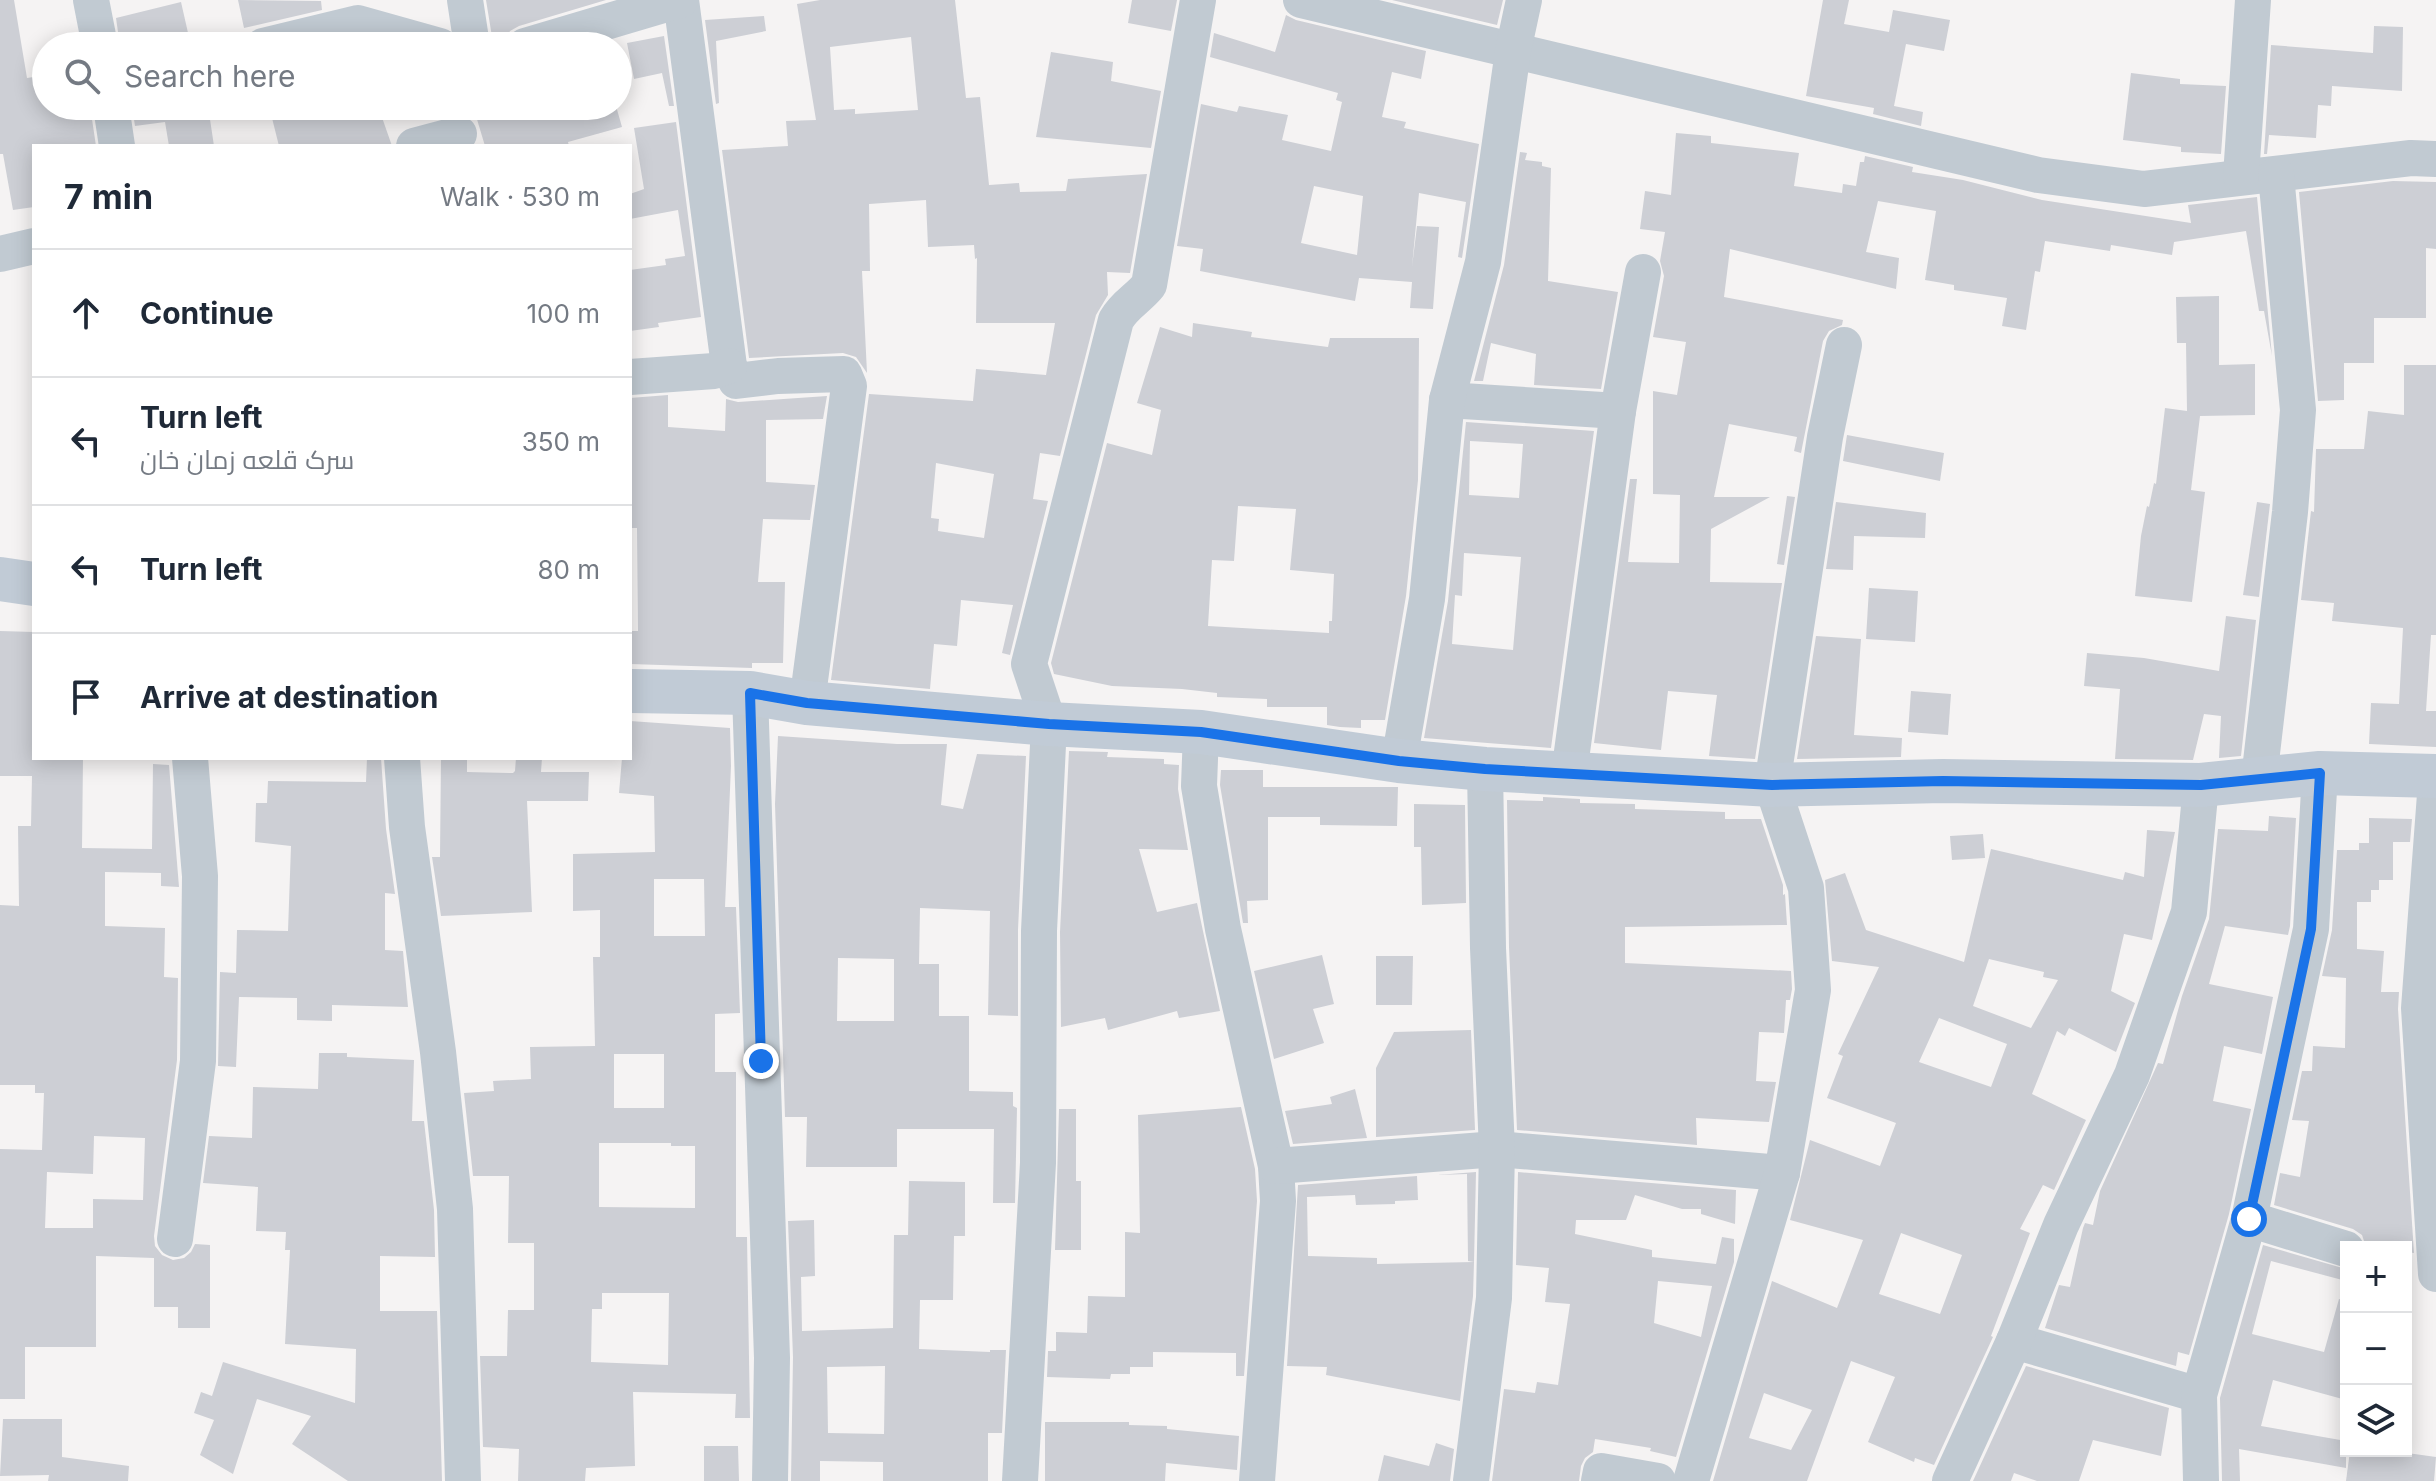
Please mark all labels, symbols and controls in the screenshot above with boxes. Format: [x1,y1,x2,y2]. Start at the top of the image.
search box [32,32,632,120]
icon: search [60,54,104,98]
text: Search here [124,58,296,94]
text: 7 min [64,176,153,217]
text: Walk · 530 m [440,181,600,212]
icon: ahead [64,291,108,335]
text: Continue [140,295,274,331]
text: 100 m [527,298,600,329]
text: Turn left [140,399,262,435]
icon: left [64,419,108,463]
text: 350 m [522,426,600,457]
text: سرک قلعه زمان خان [140,444,354,475]
icon: left [64,547,108,591]
text: Turn left [140,551,262,587]
text: 80 m [537,554,600,585]
icon: arrive [64,675,108,719]
text: Arrive at destination [140,679,438,715]
route end [743,1043,779,1079]
route start [2231,1201,2267,1237]
map controls [2340,1241,2412,1457]
button: + [2340,1241,2412,1313]
button: − [2340,1313,2412,1385]
button: layers [2340,1385,2412,1457]

